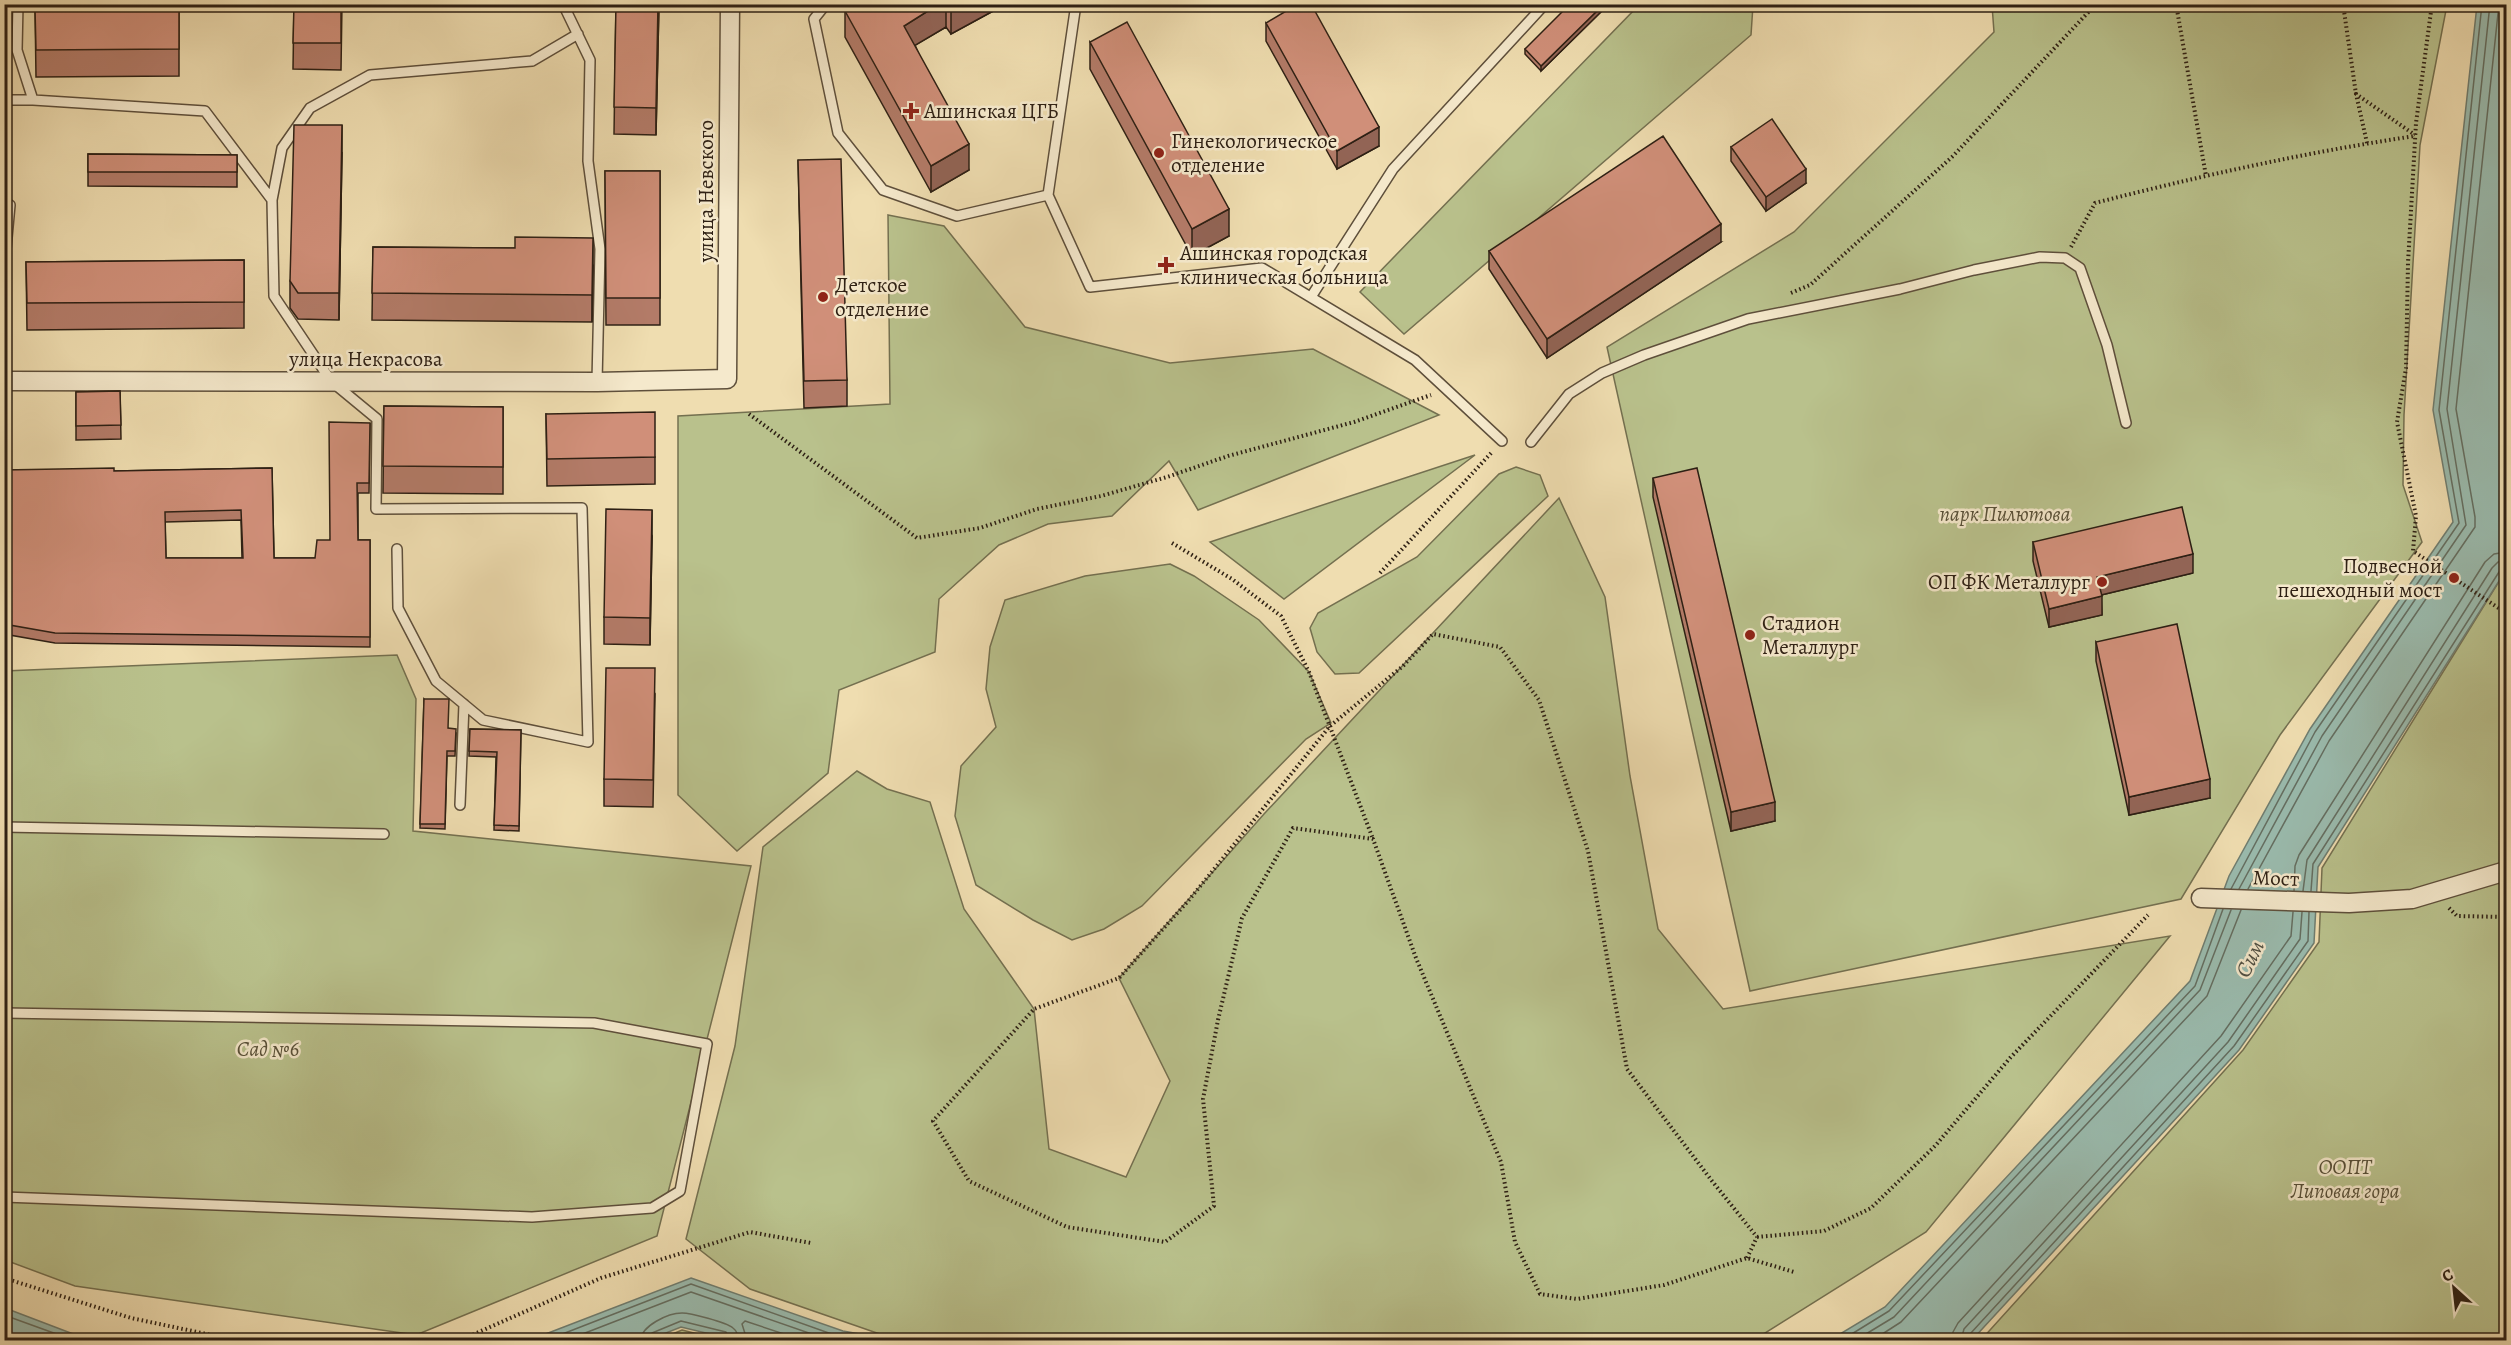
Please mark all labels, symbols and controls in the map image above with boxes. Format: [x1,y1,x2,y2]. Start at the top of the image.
place label: Ашинская ЦГБ [923,97,1059,125]
marker: Ашинская ЦГБ [902,102,920,120]
street label: улица Невского [692,120,720,263]
place label: Гинекологическое отделение [1171,127,1337,179]
marker: Гинекологическое отделение [1152,146,1166,160]
place label: Ашинская городская клиническая больница [1179,239,1389,291]
marker: Ашинская городская клиническая больница [1157,256,1175,274]
place label: Детское отделение [835,271,929,323]
marker: Детское отделение [816,290,830,304]
street label: улица Некрасова [288,345,443,373]
park label: парк Пилютова [1940,500,2071,528]
place label: Подвесной пешеходный мост [2278,552,2442,604]
place label: ОП ФК Металлург [1928,568,2090,596]
marker: Подвесной пешеходный мост [2447,571,2461,585]
marker: ОП ФК Металлург [2095,575,2109,589]
place label: Стадион Металлург [1762,609,1858,661]
marker: Стадион Металлург [1743,628,1757,642]
street label: Мост [2252,863,2300,893]
water label: Сим [2228,936,2272,982]
park label: Сад №6 [237,1035,299,1063]
park label: ООПТ Липовая гора [2289,1153,2400,1205]
north arrow [2424,1258,2484,1318]
text: С [2438,1263,2457,1288]

